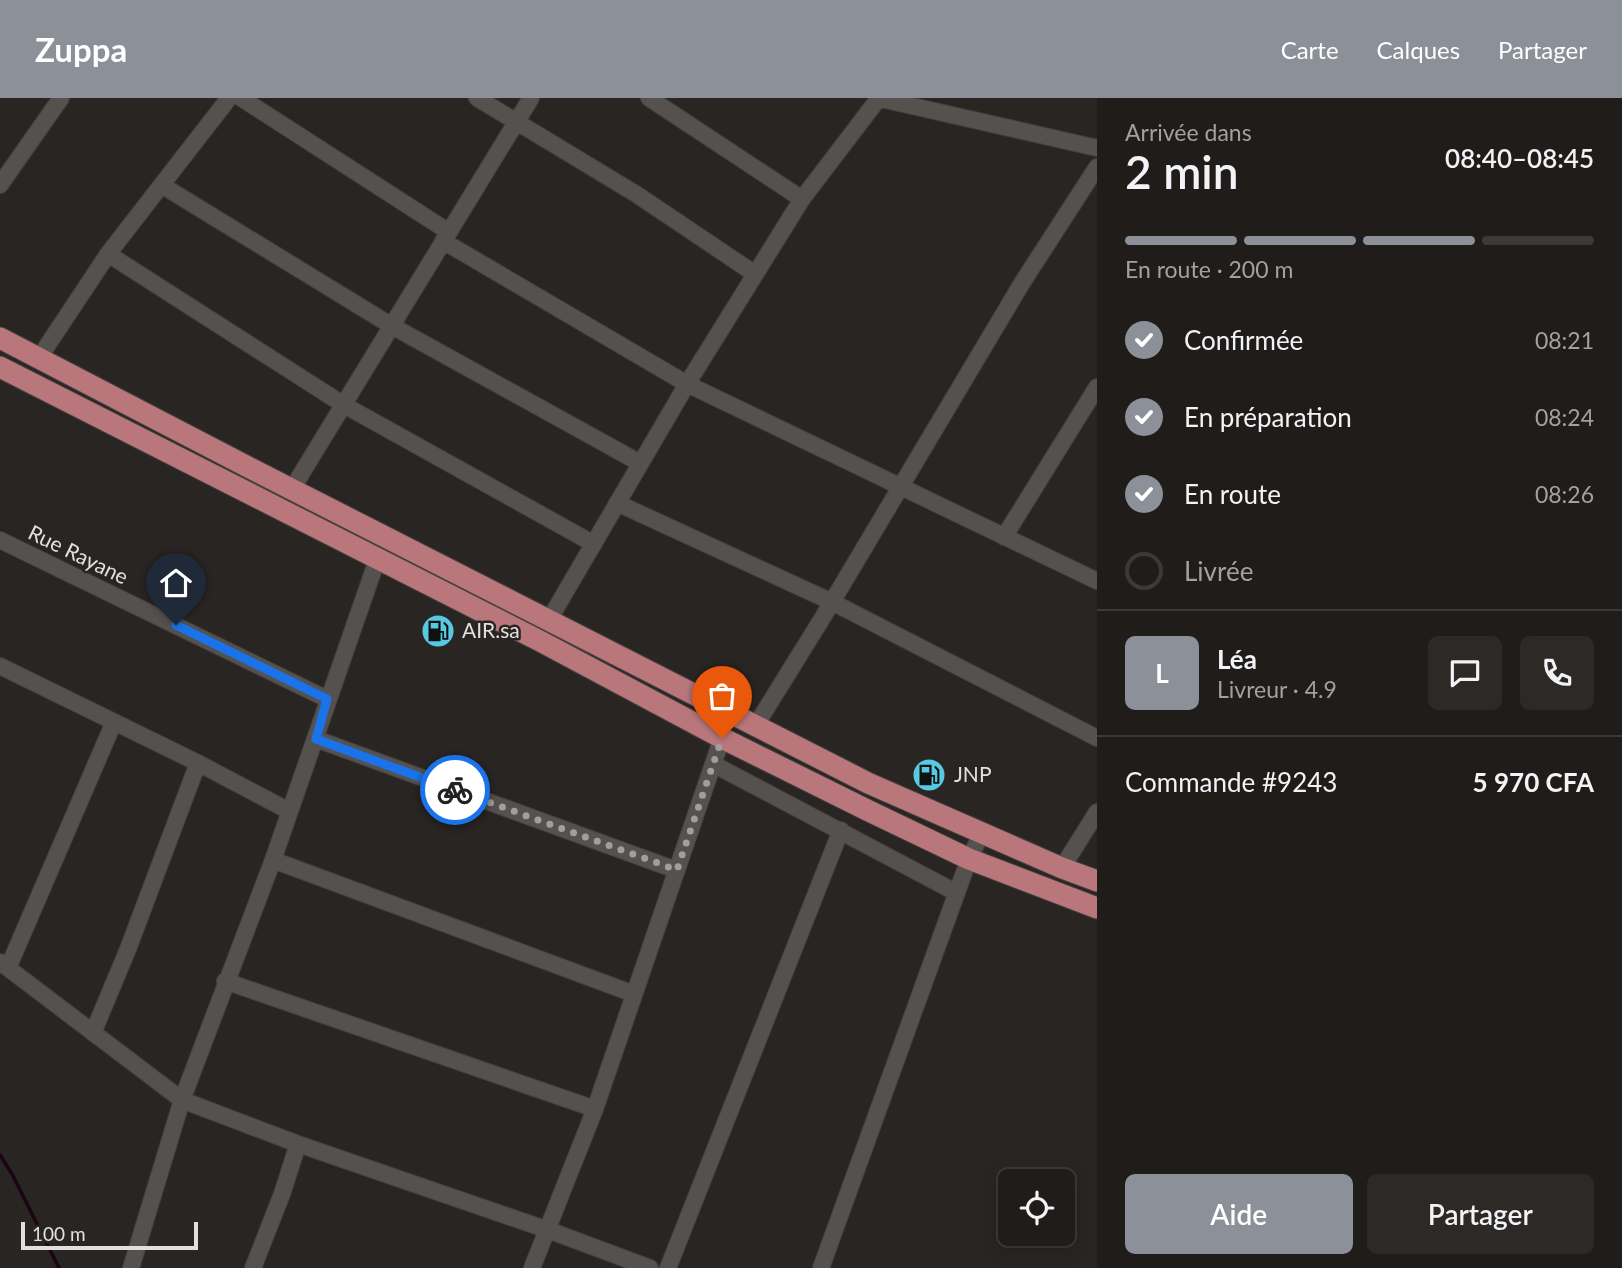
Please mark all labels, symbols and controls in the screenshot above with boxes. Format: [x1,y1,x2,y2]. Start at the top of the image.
text: Zuppa [35,29,127,69]
text: Carte [1281,35,1339,64]
text: Calques [1377,35,1460,64]
text: Partager [1498,35,1587,64]
text: Arrivée dans [1125,118,1252,146]
text: 08:40–08:45 [1445,142,1594,174]
text: 2 min [1125,144,1239,199]
text: En route · 200 m [1125,255,1293,283]
icon: check [1125,321,1163,359]
text: Confirmée [1184,324,1303,356]
text: 08:21 [1535,326,1594,354]
icon: check [1125,398,1163,436]
text: En préparation [1184,401,1352,433]
text: 08:24 [1535,403,1594,431]
icon: check [1125,475,1163,513]
text: En route [1184,478,1281,510]
text: 08:26 [1535,480,1594,508]
street label: Rue Rayane [25,519,133,589]
pin [146,553,206,625]
text: Livrée [1184,555,1253,587]
icon: home [157,564,195,602]
fuel station icon: AIR.sa [419,612,457,650]
place label: AIR.sa [462,617,520,642]
button: chat [1428,636,1502,710]
button: phone [1520,636,1594,710]
text: Léa [1217,643,1257,675]
text: L [1155,657,1169,689]
pin [692,666,752,738]
text: Livreur · 4.9 [1217,675,1337,703]
icon: bag [703,677,741,715]
courier [420,755,490,825]
fuel station icon: JNP [910,756,948,794]
place label: JNP [954,761,992,786]
text: Commande #9243 [1125,766,1337,798]
text: 5 970 CFA [1473,766,1594,798]
icon: bike [436,771,474,809]
map controls [998,1169,1075,1246]
button: locate [998,1169,1075,1246]
button: Aide [1125,1174,1353,1254]
button: Partager [1367,1174,1594,1254]
scale bar [21,1219,198,1251]
text: 100 m [32,1222,86,1245]

